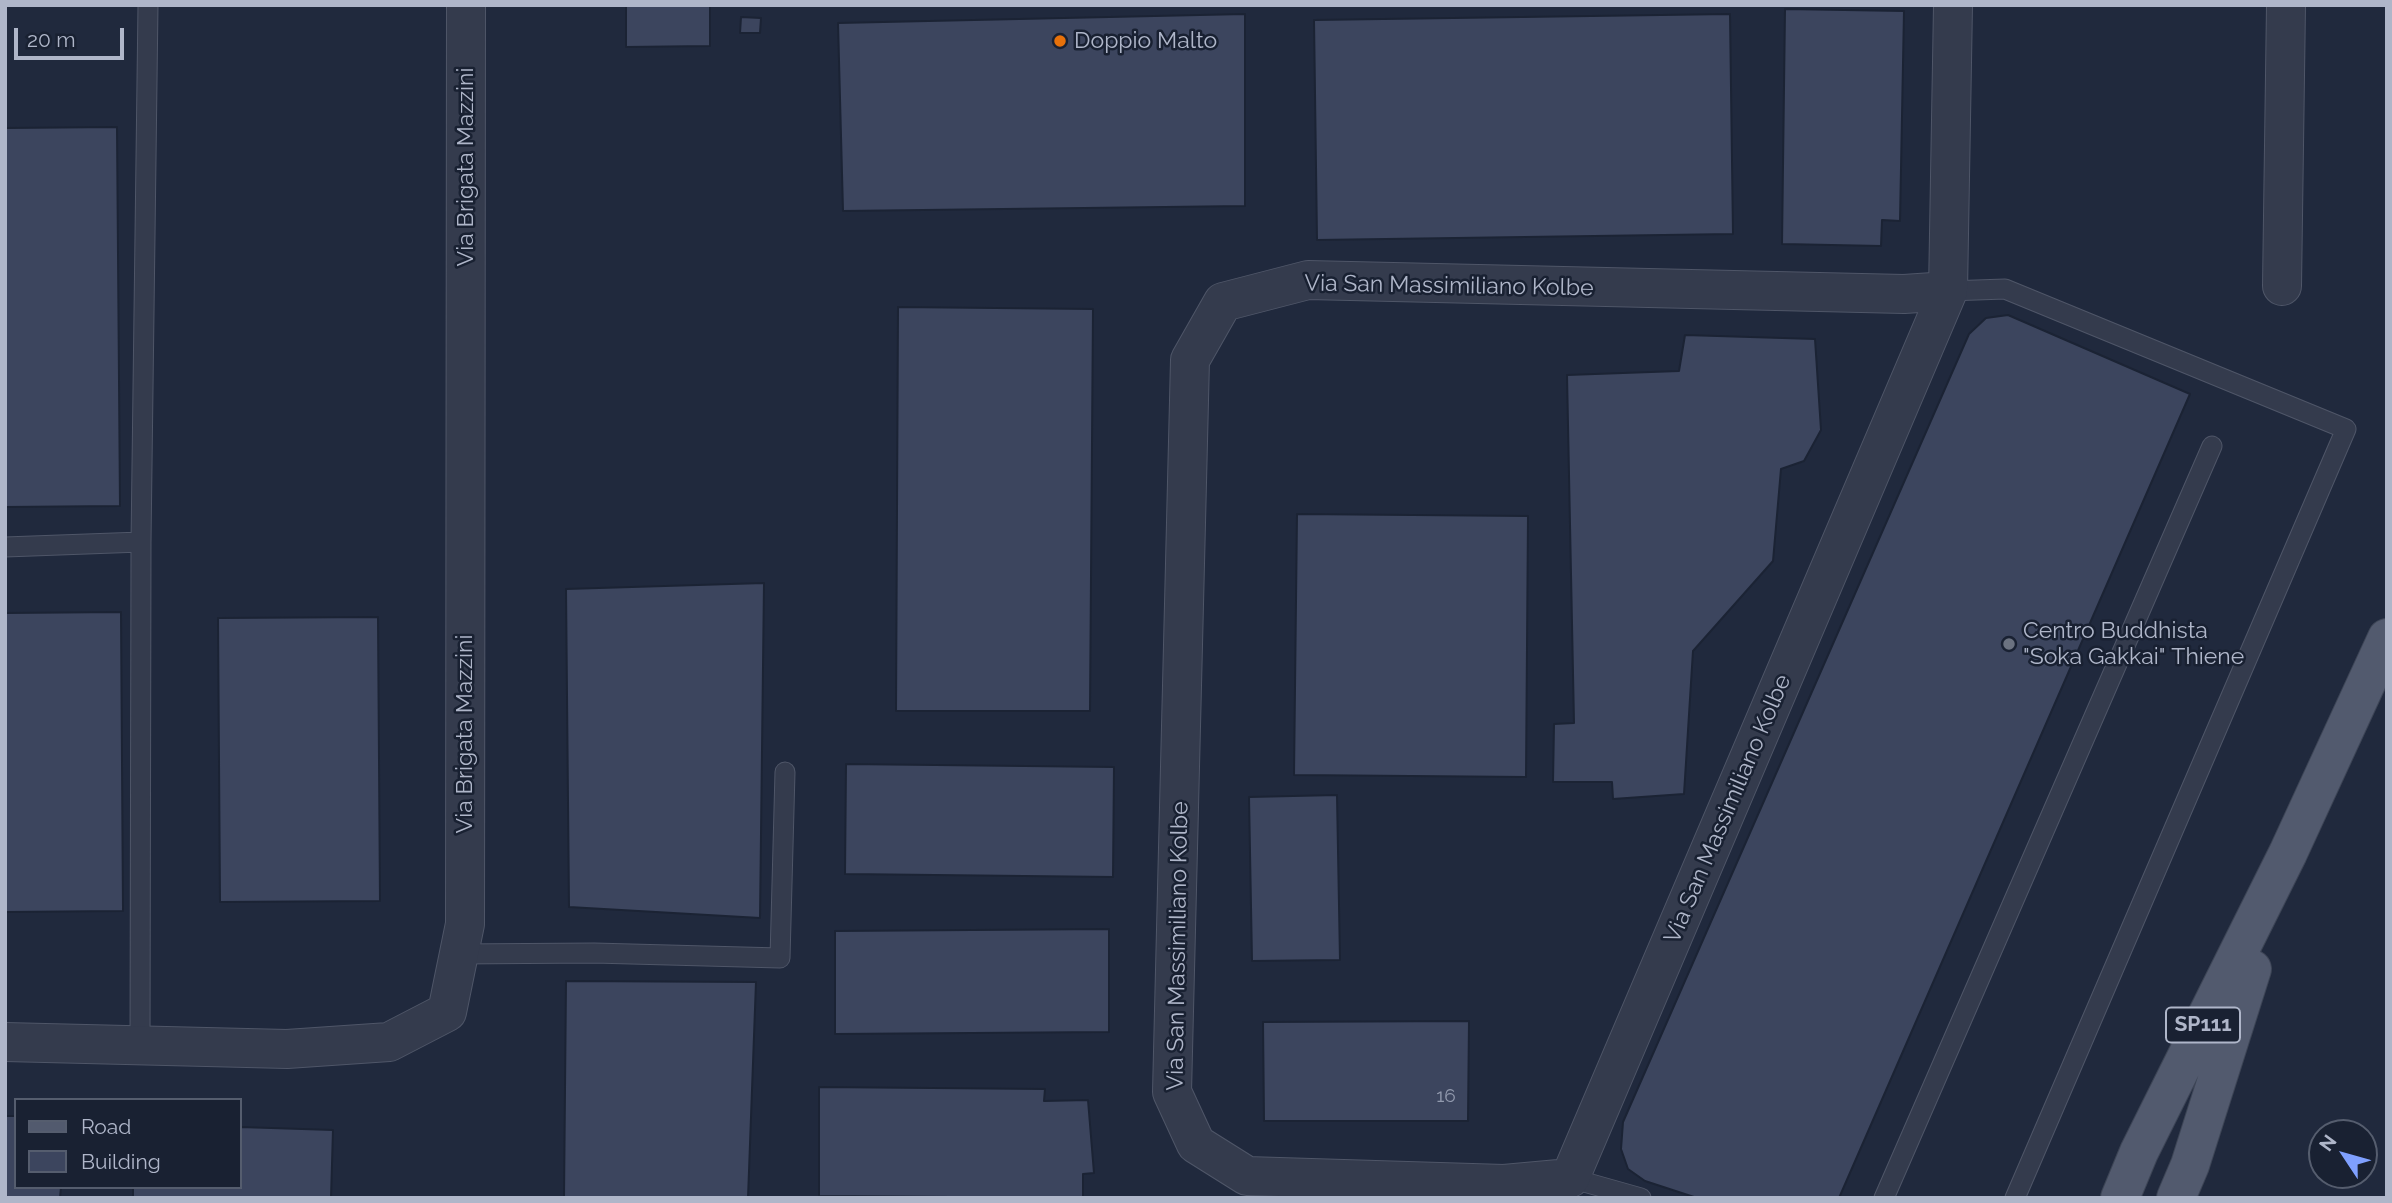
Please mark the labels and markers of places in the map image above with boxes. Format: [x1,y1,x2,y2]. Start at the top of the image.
place label: Doppio Malto [1074,27,1217,55]
marker: Doppio Malto [1052,33,1068,49]
place label: Centro Buddhista "Soka Gakkai" Thiene [2023,617,2244,671]
marker: Centro Buddhista "Soka Gakkai" Thiene [2001,636,2017,652]

